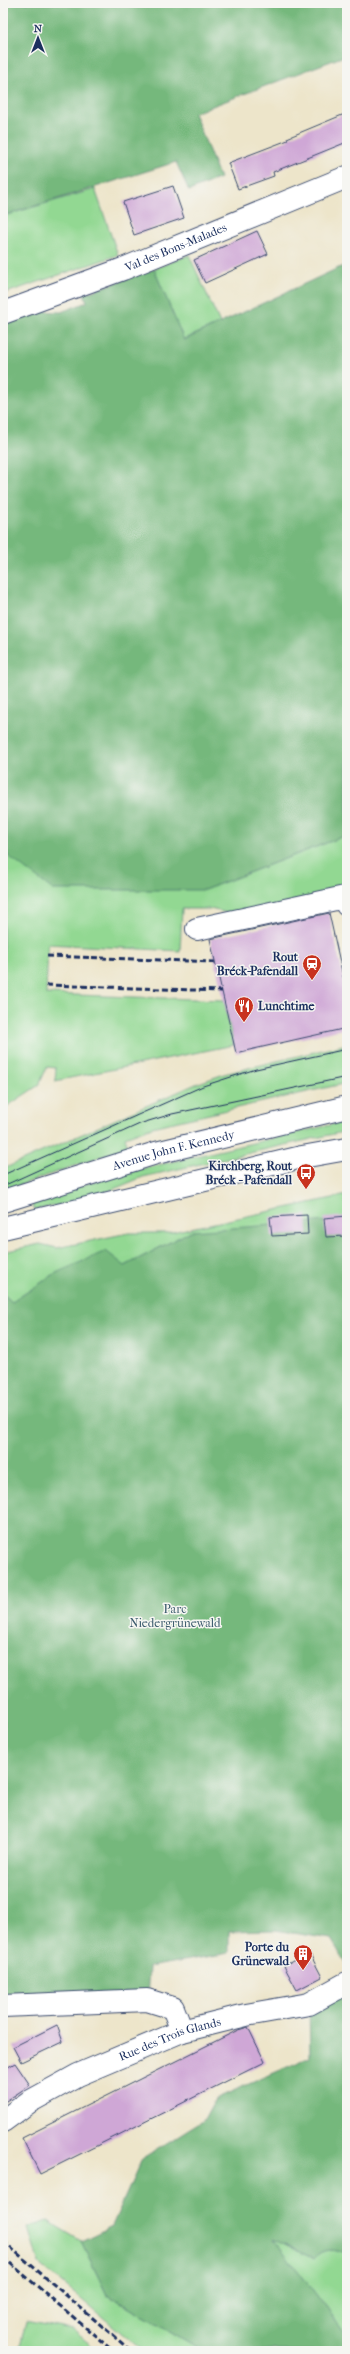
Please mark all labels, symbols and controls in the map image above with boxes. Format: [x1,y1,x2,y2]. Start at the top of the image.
north arrow [18,18,58,58]
text: N [34,22,43,35]
street label: Val des Bons-Malades [122,220,229,275]
place label: Rout Bréck-Pafendall [217,950,299,978]
station icon: Rout Bréck-Pafendall [301,953,323,981]
restaurant icon: Lunchtime [233,995,255,1023]
place label: Lunchtime [258,999,315,1013]
street label: Avenue John F. Kennedy [110,1127,237,1174]
place label: Kirchberg, Rout Bréck - Pafendall [206,1159,293,1187]
bus stop icon: Kirchberg, Rout Bréck - Pafendall [295,1162,317,1190]
park label: Parc Niedergrünewald [129,1602,221,1630]
place label: Porte du Grünewald [232,1940,289,1968]
building icon: Porte du Grünewald [292,1943,314,1971]
street label: Rue des Trois Glands [117,2014,223,2064]

